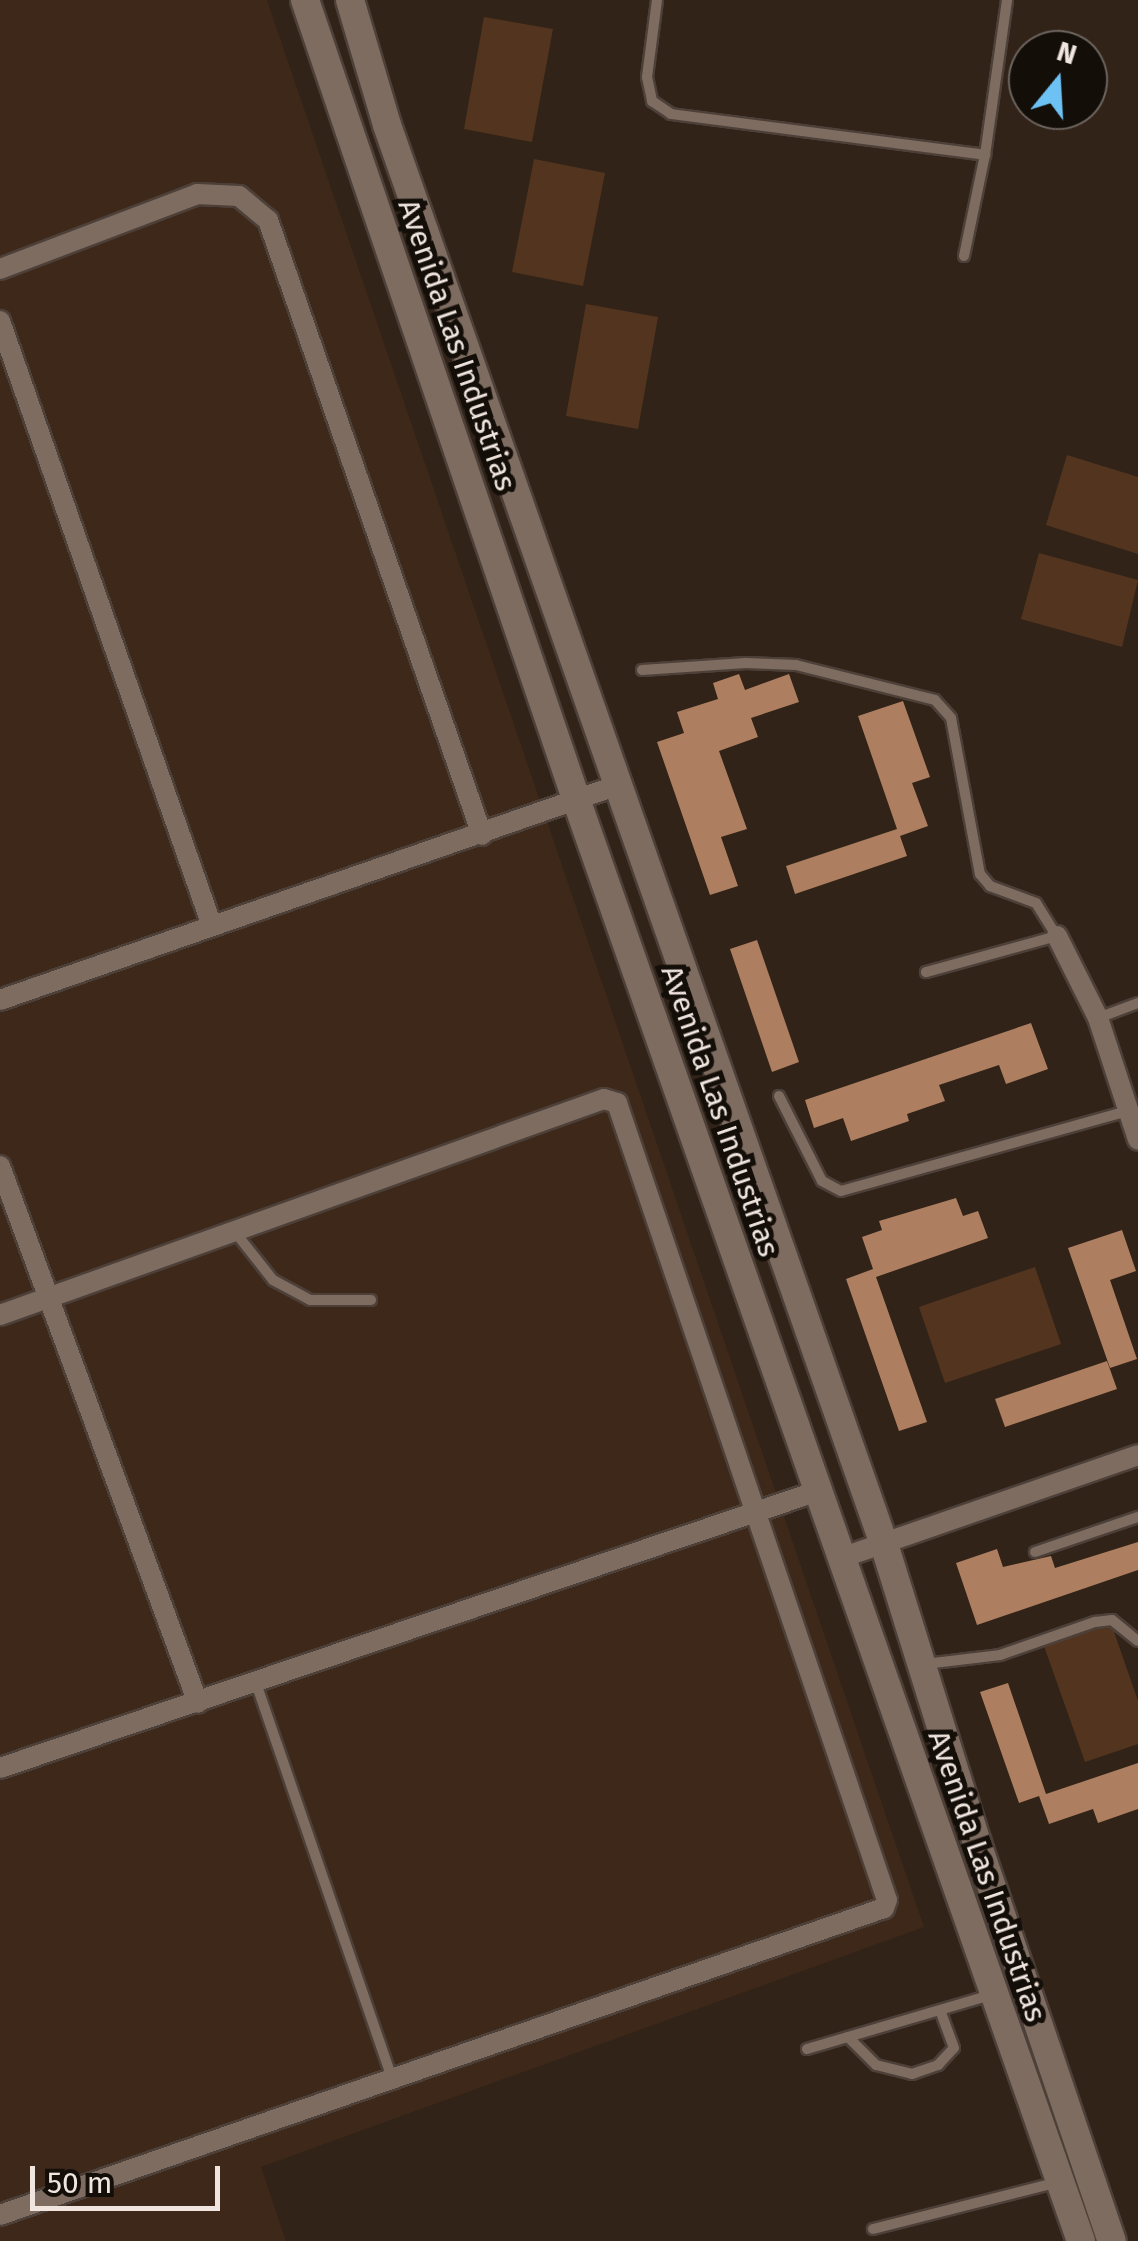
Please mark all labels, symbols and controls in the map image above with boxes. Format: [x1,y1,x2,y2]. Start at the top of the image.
north arrow [1008,30,1108,130]
text: N [1053,34,1081,71]
street label: Avenida Las Industrias [390,195,524,495]
street label: Avenida Las Industrias [653,961,787,1261]
street label: Avenida Las Industrias [920,1726,1054,2026]
scale bar [35,2146,225,2208]
text: 50 m [47,2165,112,2201]

